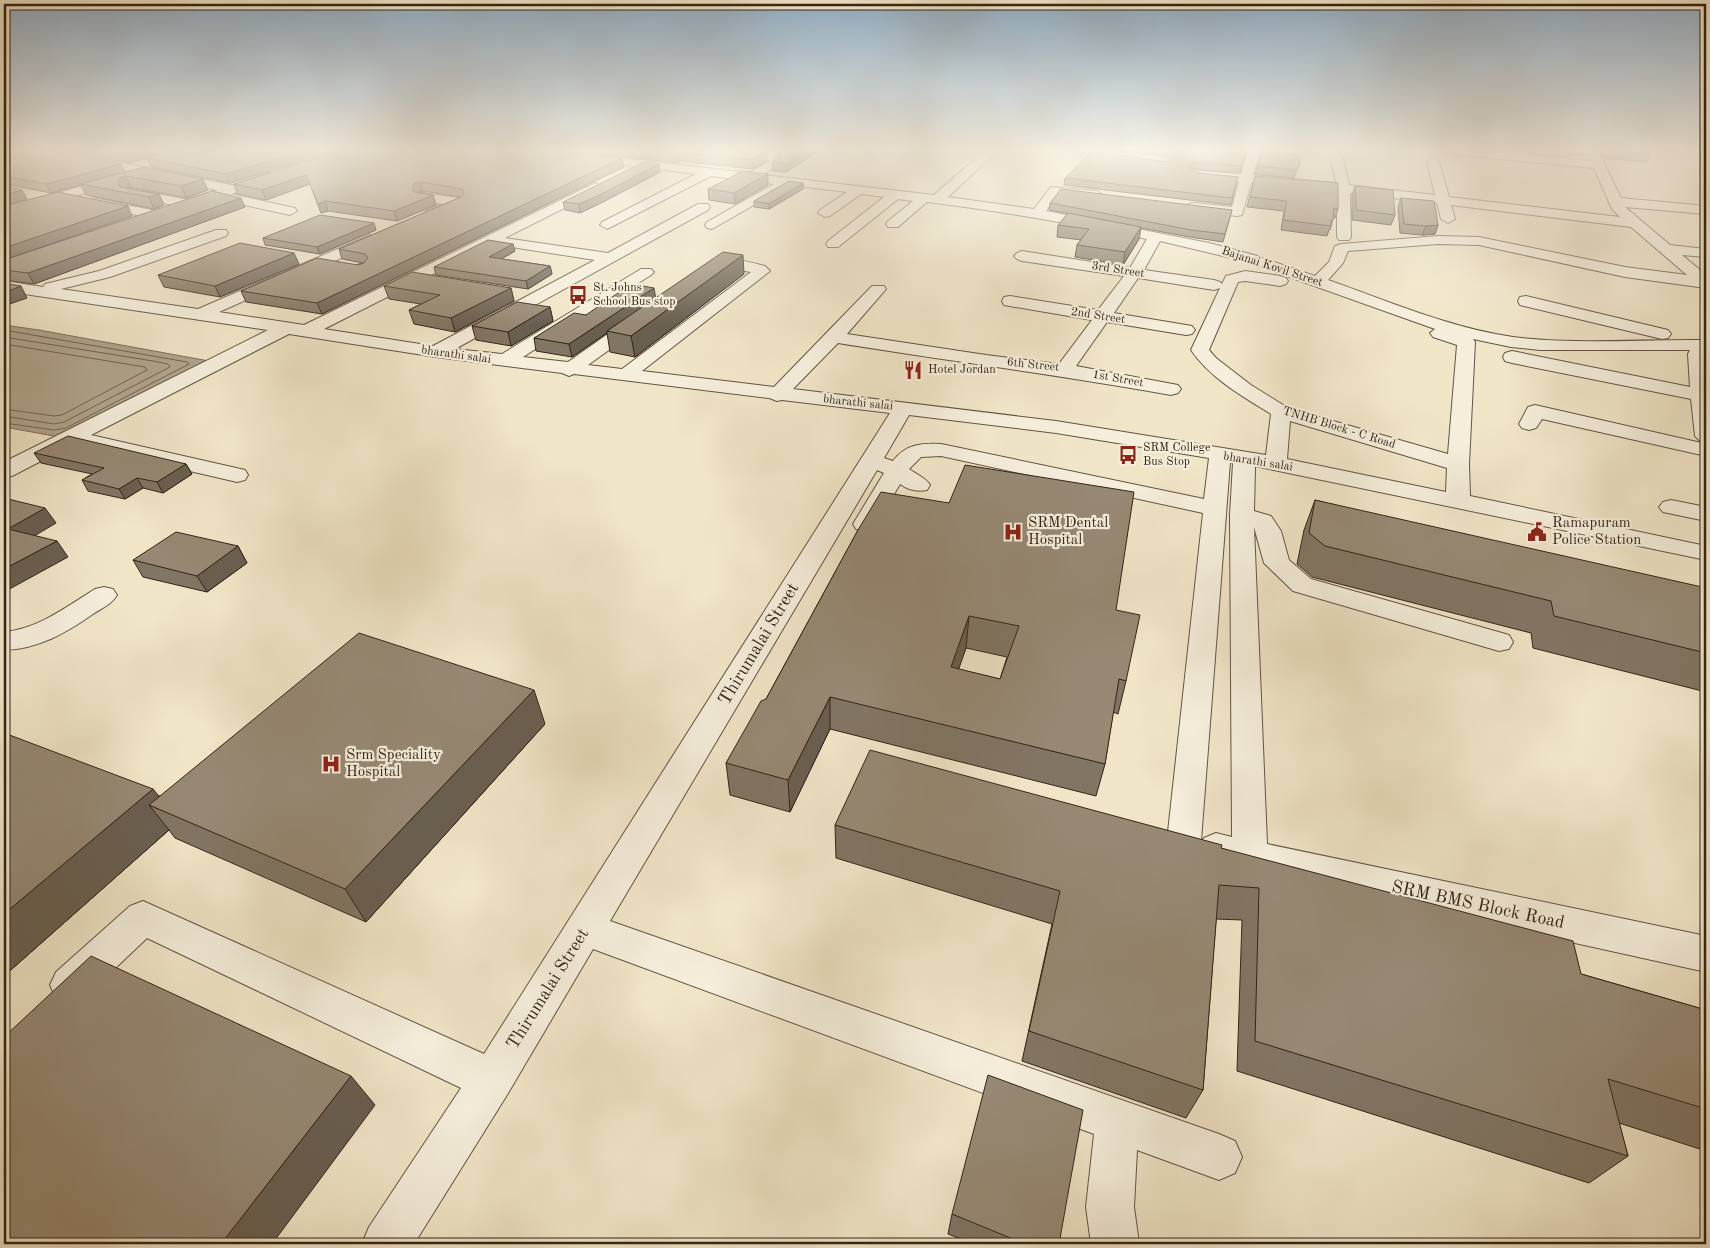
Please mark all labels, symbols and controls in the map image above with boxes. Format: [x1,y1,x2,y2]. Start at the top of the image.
street label: Bajanai Kovil Street [1220,245,1324,289]
street label: 3rd Street [1091,260,1145,280]
place label: St. Johns School Bus stop [593,282,676,308]
bus stop icon: St. Johns School Bus stop [567,284,589,306]
street label: 2nd Street [1070,306,1126,326]
street label: bharathi salai [420,344,492,366]
street label: 6th Street [1006,356,1060,374]
restaurant icon: Hotel Jordan [902,359,924,381]
place label: Hotel Jordan [928,364,996,376]
street label: 1st Street [1092,369,1144,389]
street label: bharathi salai [822,393,894,413]
street label: TNHB Block - C Road [1281,405,1397,451]
place label: SRM College Bus Stop [1143,442,1211,468]
bus stop icon: SRM College Bus Stop [1117,444,1139,466]
street label: bharathi salai [1222,451,1294,473]
place label: SRM Dental Hospital [1028,516,1108,548]
place label: Ramapuram Police Station [1552,516,1641,548]
hospital icon: SRM Dental Hospital [1002,521,1024,543]
public building icon: Ramapuram Police Station [1526,521,1548,543]
street label: Thirumalai Street [715,580,803,708]
place label: Srm Speciality Hospital [346,748,441,780]
hospital icon: Srm Speciality Hospital [320,753,342,775]
street label: SRM BMS Block Road [1390,878,1566,932]
street label: Thirumalai Street [504,925,592,1053]

